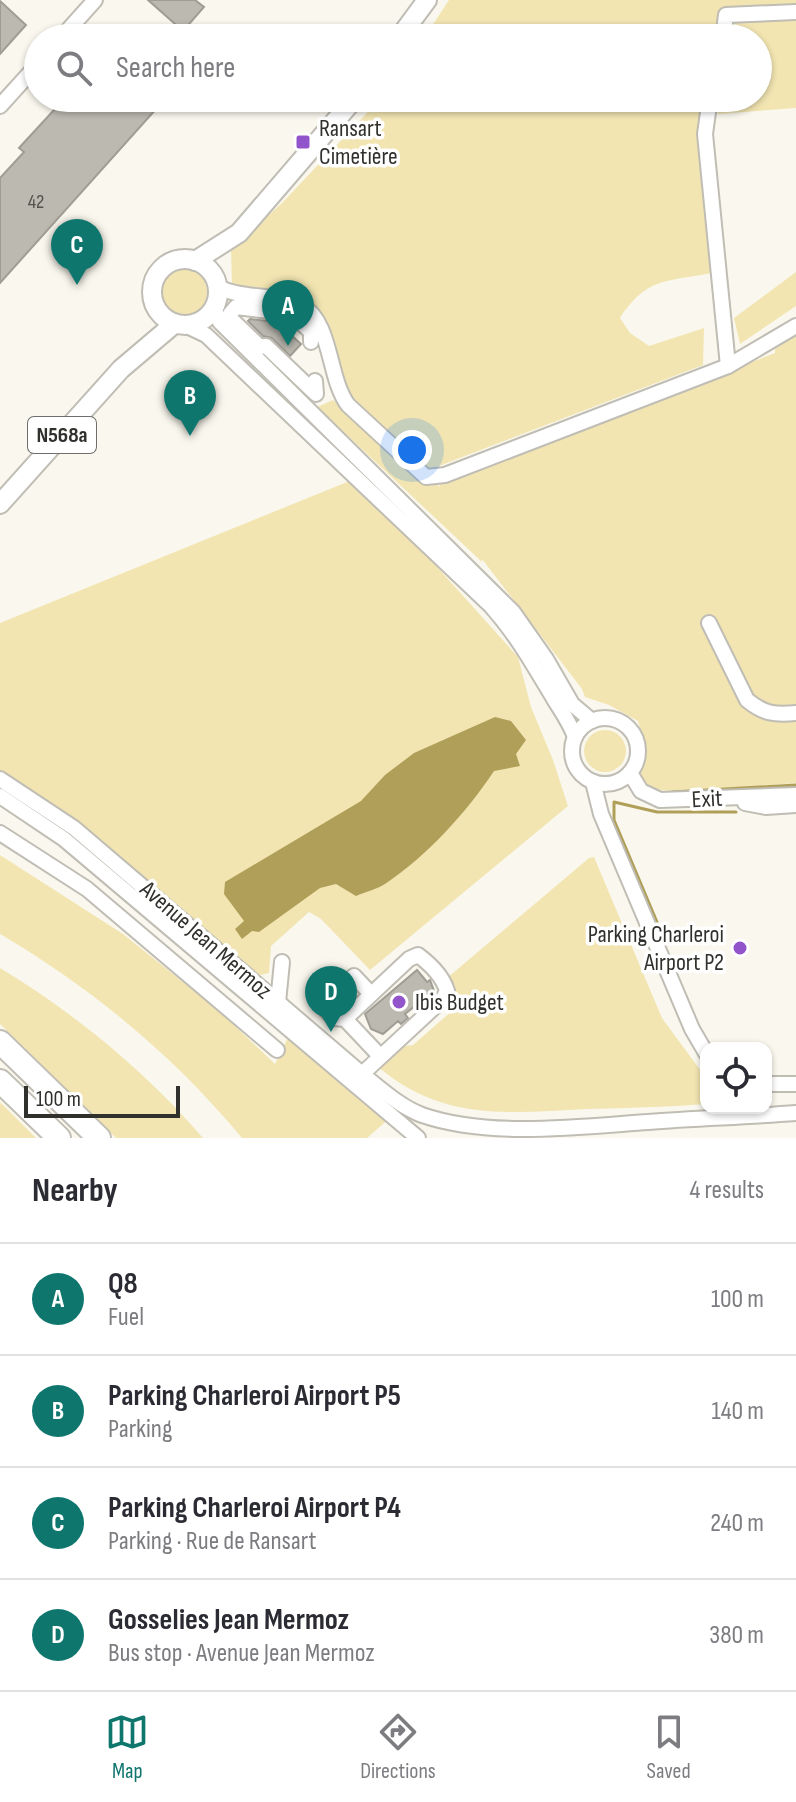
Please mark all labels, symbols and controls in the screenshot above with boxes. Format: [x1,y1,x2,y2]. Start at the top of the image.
search box [24,24,772,112]
icon: search [52,46,96,90]
text: Search here [116,50,235,86]
place label: Ransart Cimetière [319,114,398,171]
marker: Ransart Cimetière [294,133,312,151]
house number: 42 [28,190,44,214]
pin: C [51,219,103,285]
pin: A [262,280,314,346]
pin: B [164,370,216,436]
road number: N568a [28,417,96,453]
your location [392,430,432,470]
street label: Exit [691,784,723,814]
street label: Avenue Jean Mermoz [133,874,278,1005]
place label: Parking Charleroi Airport P2 [588,920,724,977]
marker: Parking Charleroi Airport P2 [731,939,749,957]
pin: D [305,966,357,1032]
place label: Ibis Budget [415,988,504,1017]
marker: Ibis Budget [390,993,408,1011]
map controls [700,1042,772,1114]
button: locate [700,1042,772,1114]
scale bar [24,1082,180,1118]
text: 100 m [36,1086,81,1113]
text: Nearby [32,1170,118,1211]
text: 4 results [689,1175,764,1206]
text: Q8 [108,1266,138,1302]
text: A [52,1284,64,1315]
text: 100 m [711,1284,764,1315]
text: Fuel [108,1302,144,1333]
text: Parking Charleroi Airport P5 [108,1378,401,1414]
text: B [52,1396,64,1427]
text: 140 m [712,1396,764,1427]
text: Parking [108,1414,172,1445]
text: Parking Charleroi Airport P4 [108,1490,401,1526]
text: C [51,1508,65,1539]
text: 240 m [710,1508,764,1539]
text: Parking · Rue de Ransart [108,1526,316,1557]
text: Gosselies Jean Mermoz [108,1602,349,1638]
text: D [51,1620,65,1651]
text: 380 m [709,1620,764,1651]
text: Bus stop · Avenue Jean Mermoz [108,1638,375,1669]
tab: Map [105,1710,149,1785]
tab: Directions [360,1710,436,1785]
tab: Saved [647,1710,691,1785]

